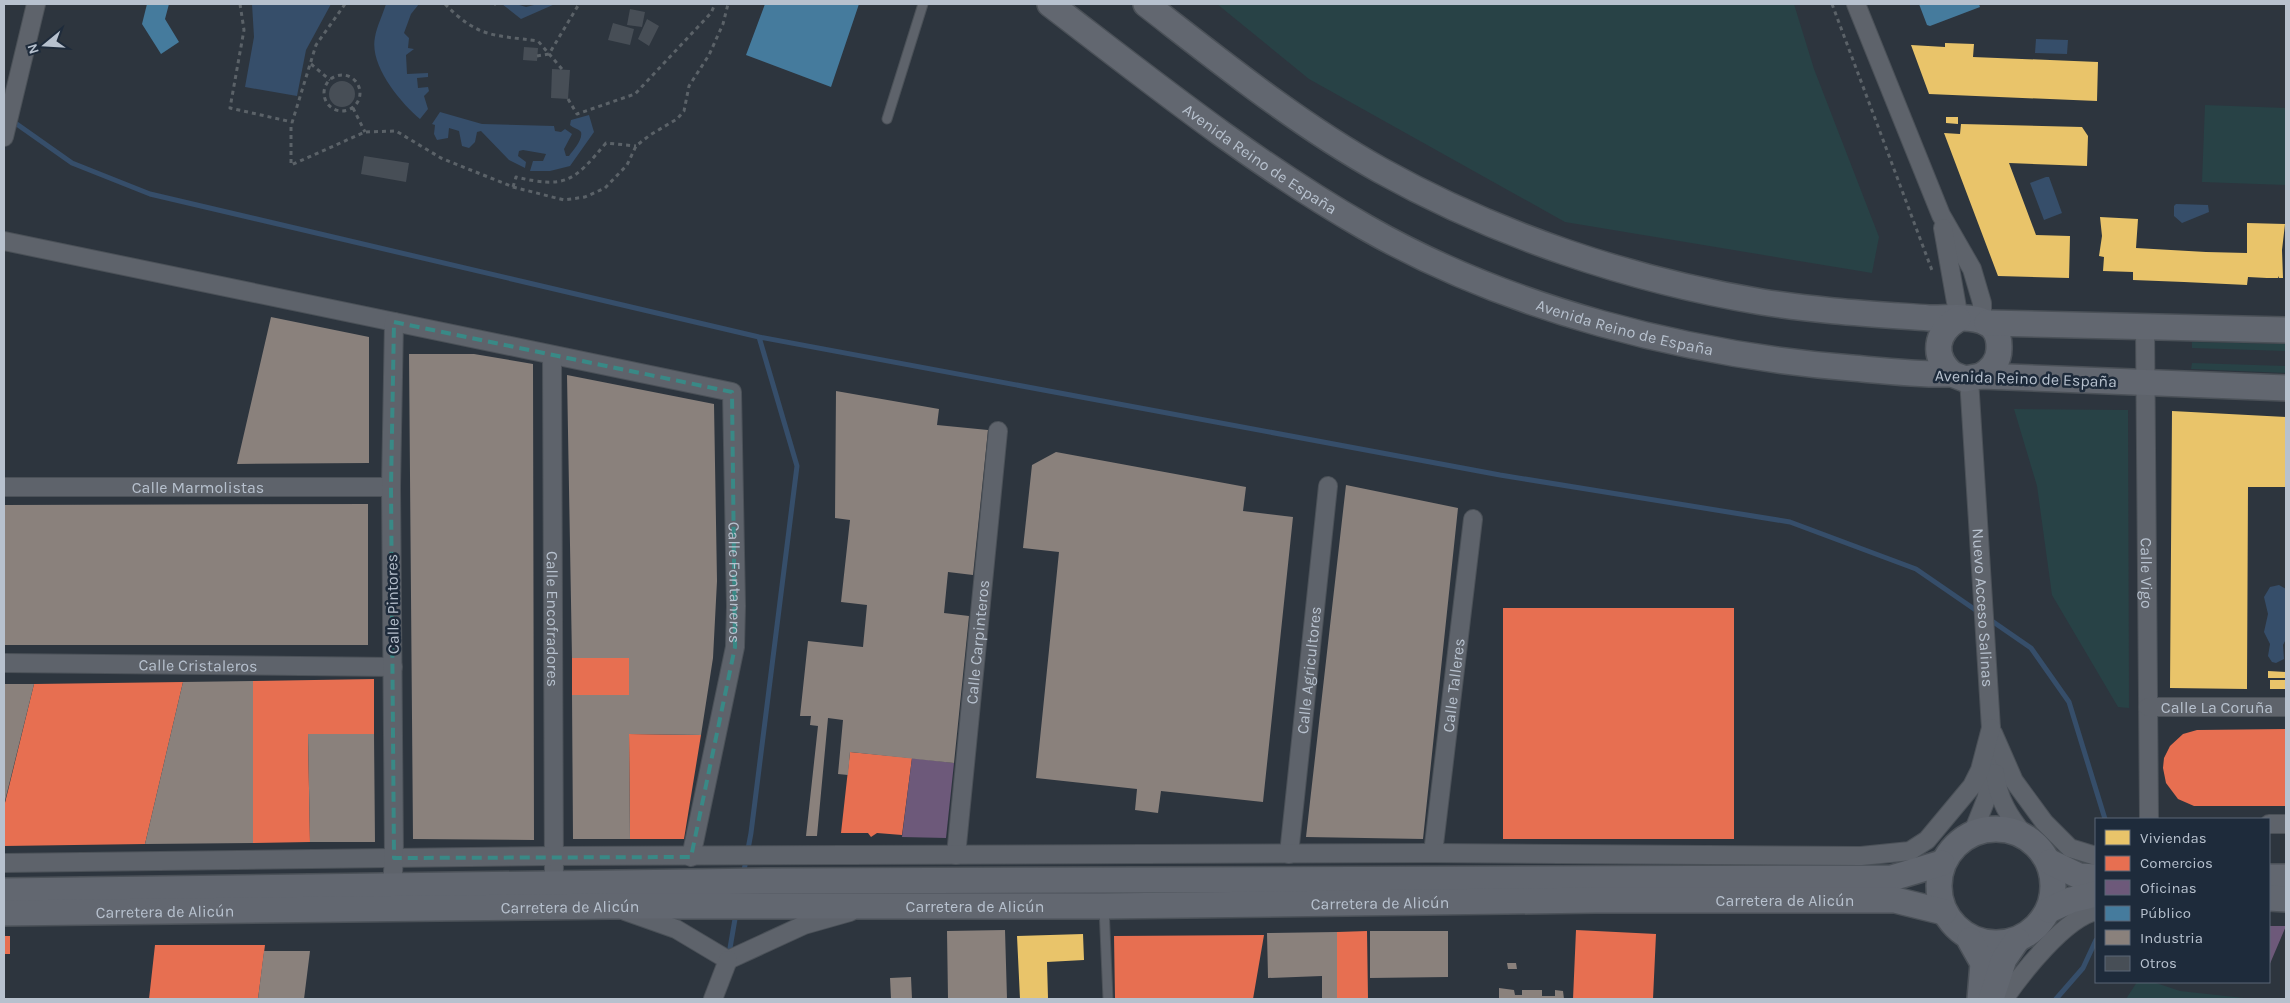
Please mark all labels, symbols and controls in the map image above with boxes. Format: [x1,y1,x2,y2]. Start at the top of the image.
north arrow [20,20,70,70]
text: N [23,41,43,56]
street label: Avenida Reino de España [1179,100,1340,218]
street label: Avenida Reino de España [1534,295,1715,359]
street label: Avenida Reino de España [1935,366,2117,391]
street label: Calle Marmolistas [132,478,264,497]
street label: Calle Fontaneros [724,521,745,644]
street label: Nuevo Acceso Salinas [1968,528,1997,688]
street label: Calle Vigo [2137,537,2156,609]
street label: Calle Encofradores [543,551,562,687]
street label: Calle Pintores [382,554,403,654]
street label: Calle Carpinteros [962,579,993,705]
street label: Calle Agricultores [1293,605,1325,735]
street label: Calle Talleres [1439,637,1469,733]
street label: Calle Cristaleros [138,655,258,676]
street label: Calle La Coruña [2161,698,2273,717]
legend [2095,818,2270,983]
text: Viviendas [2140,829,2207,847]
text: Comercios [2140,854,2213,872]
text: Oficinas [2140,879,2197,897]
street label: Carretera de Alicún [1716,891,1854,910]
street label: Carretera de Alicún [1310,893,1449,913]
street label: Carretera de Alicún [501,897,639,917]
street label: Carretera de Alicún [906,897,1044,916]
street label: Carretera de Alicún [96,901,234,922]
text: Público [2140,904,2191,922]
text: Industria [2140,929,2203,947]
text: Otros [2140,954,2177,972]

